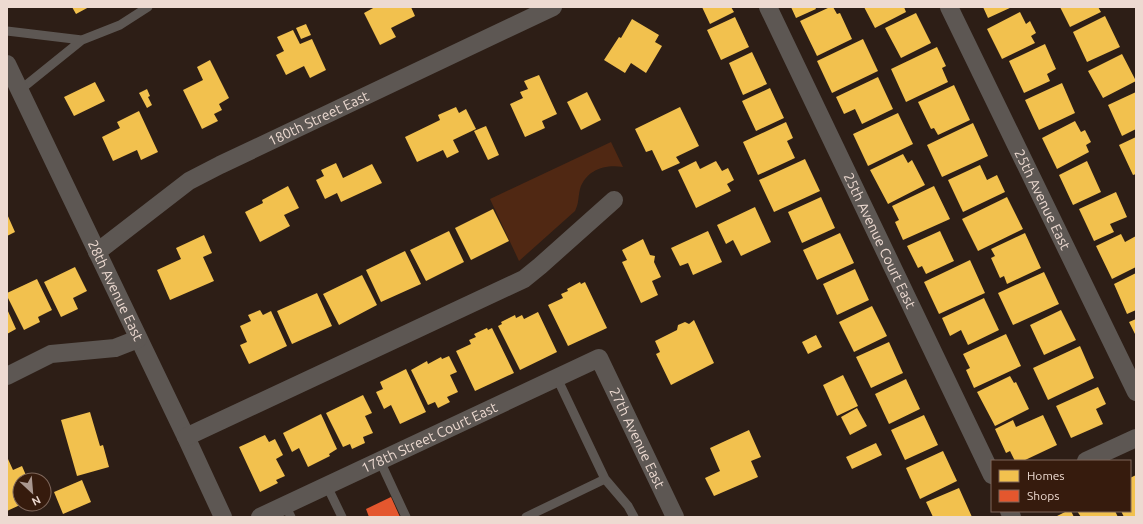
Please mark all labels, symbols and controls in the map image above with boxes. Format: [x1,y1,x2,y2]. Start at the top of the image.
street label: 180th Street East [266,87,372,149]
street label: 25th Avenue East [1011,147,1074,253]
street label: 25th Avenue Court East [841,170,919,311]
street label: 28th Avenue East [85,237,147,344]
street label: 27th Avenue East [606,385,668,491]
street label: 178th Street Court East [359,399,500,476]
legend [991,460,1131,512]
text: Homes [1027,469,1065,482]
north arrow [12,472,52,512]
text: Shops [1027,489,1059,502]
text: N [30,494,43,508]

